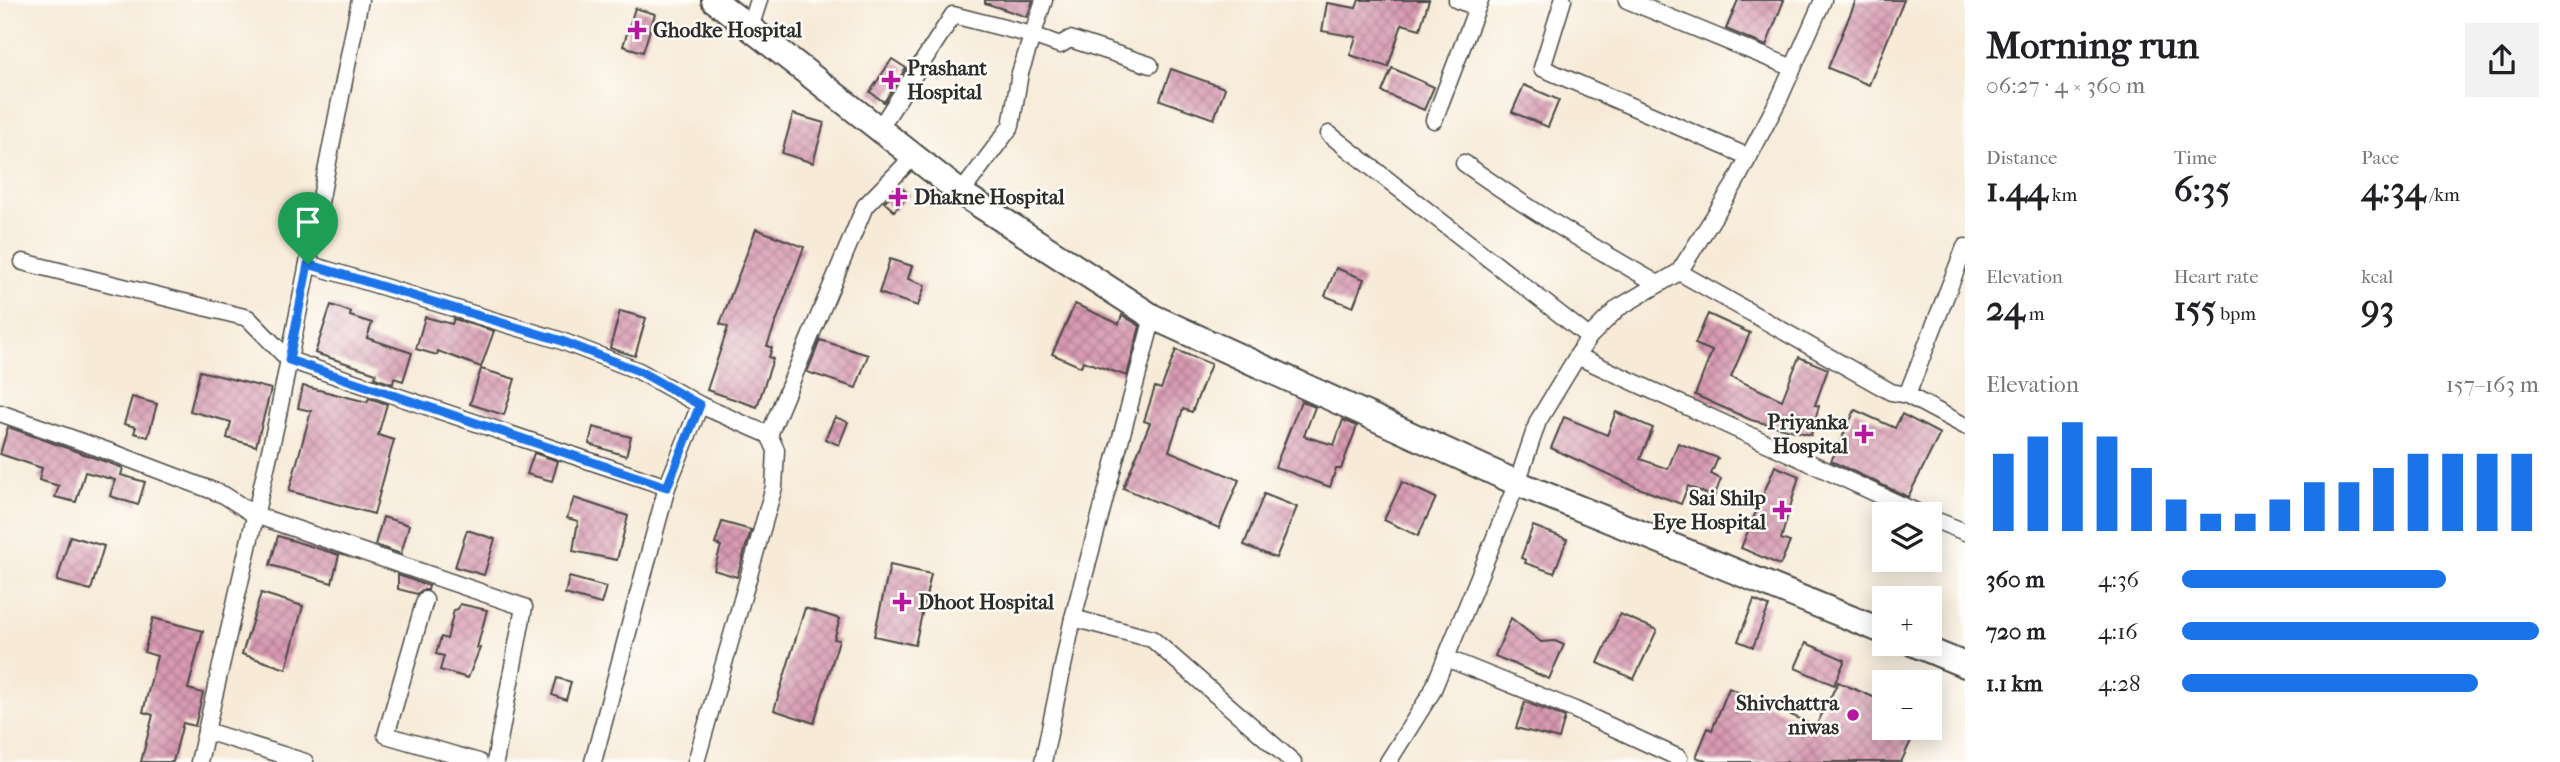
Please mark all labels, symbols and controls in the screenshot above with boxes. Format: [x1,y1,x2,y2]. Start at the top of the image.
place label: Ghodke Hospital [653,18,802,42]
marker: Ghodke Hospital [627,20,647,40]
text: Morning run [1986,23,2199,68]
button: share [2465,23,2539,97]
place label: Prashant Hospital [907,56,988,104]
marker: Prashant Hospital [881,70,901,90]
text: 06:27 · 4 × 360 m [1986,72,2145,99]
text: Distance [1986,147,2057,169]
text: Time [2174,147,2217,169]
text: Pace [2361,147,2399,169]
text: 1.44 [1986,169,2048,210]
text: 6:35 [2174,169,2231,210]
text: 4:34 [2361,169,2425,210]
text: km [2048,184,2077,206]
text: /km [2425,184,2460,206]
place label: Dhakne Hospital [914,185,1065,209]
marker: Dhakne Hospital [888,187,908,207]
pin [278,192,338,264]
icon: arrive [289,203,327,241]
text: Elevation [1986,266,2063,288]
text: Heart rate [2174,266,2259,288]
text: kcal [2361,266,2393,288]
text: 24 [1986,288,2025,329]
text: 155 [2174,288,2216,329]
text: 93 [2361,288,2394,329]
text: m [2025,303,2045,325]
text: bpm [2216,303,2256,325]
text: Elevation [1986,371,2079,398]
text: 157–163 m [2446,371,2539,398]
place label: Priyanka Hospital [1767,410,1849,458]
marker: Priyanka Hospital [1854,424,1874,444]
place label: Sai Shilp Eye Hospital [1653,486,1767,534]
marker: Sai Shilp Eye Hospital [1772,500,1792,520]
map controls [1872,502,1942,740]
button: layers [1872,502,1942,572]
text: 360 m [1986,566,2045,593]
text: 4:36 [2098,566,2139,593]
button: + [1872,586,1942,656]
place label: Dhoot Hospital [918,590,1054,614]
marker: Dhoot Hospital [892,592,912,612]
text: 720 m [1986,618,2046,645]
text: 4:16 [2098,618,2138,645]
button: − [1872,670,1942,740]
text: 1.1 km [1986,670,2043,697]
text: 4:28 [2098,670,2141,697]
place label: Shivchattra niwas [1736,691,1840,739]
marker: Shivchattra niwas [1845,707,1861,723]

